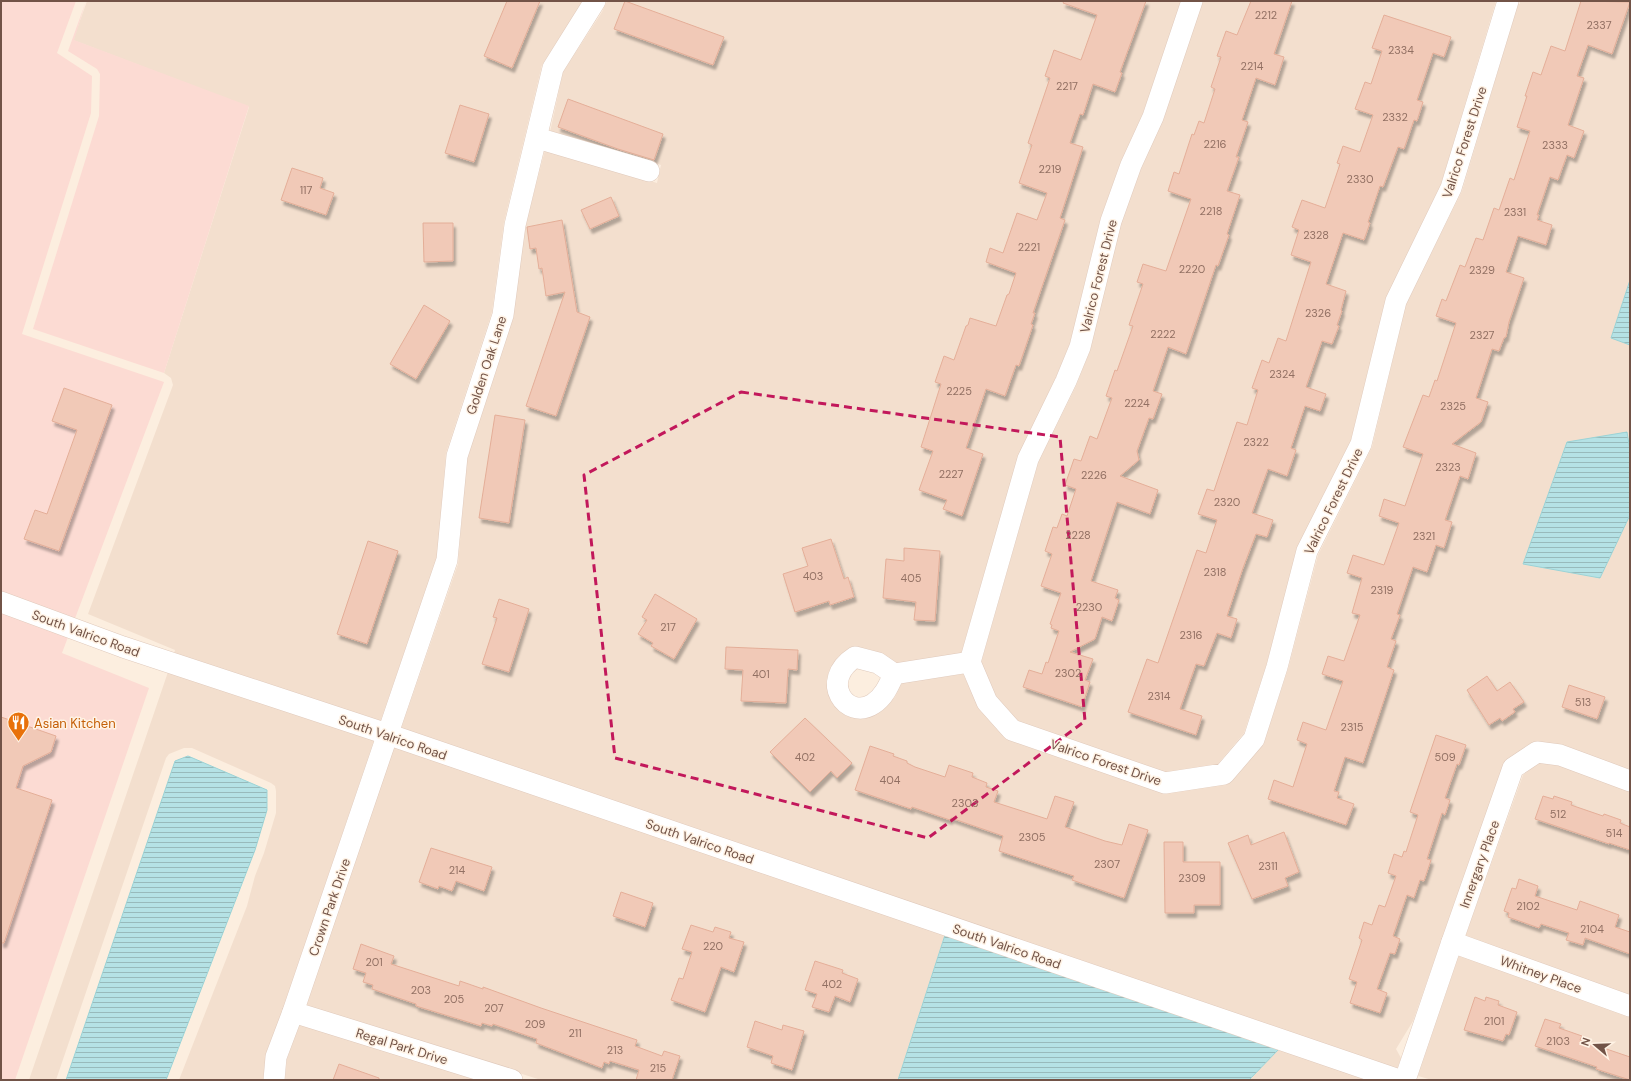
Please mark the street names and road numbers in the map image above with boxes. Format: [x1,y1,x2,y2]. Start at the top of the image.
street label: Valrico Forest Drive [1438,84,1491,200]
street label: Valrico Forest Drive [1076,218,1121,335]
street label: Golden Oak Lane [463,314,510,417]
street label: Valrico Forest Drive [1300,445,1367,557]
street label: South Valrico Road [30,606,142,661]
street label: South Valrico Road [336,711,449,764]
street label: Valrico Forest Drive [1048,735,1164,789]
street label: South Valrico Road [643,815,756,868]
street label: Innergary Place [1456,818,1503,910]
street label: Crown Park Drive [305,856,354,958]
street label: South Valrico Road [950,920,1063,973]
street label: Whitney Place [1498,952,1584,997]
street label: Regal Park Drive [354,1024,450,1069]

